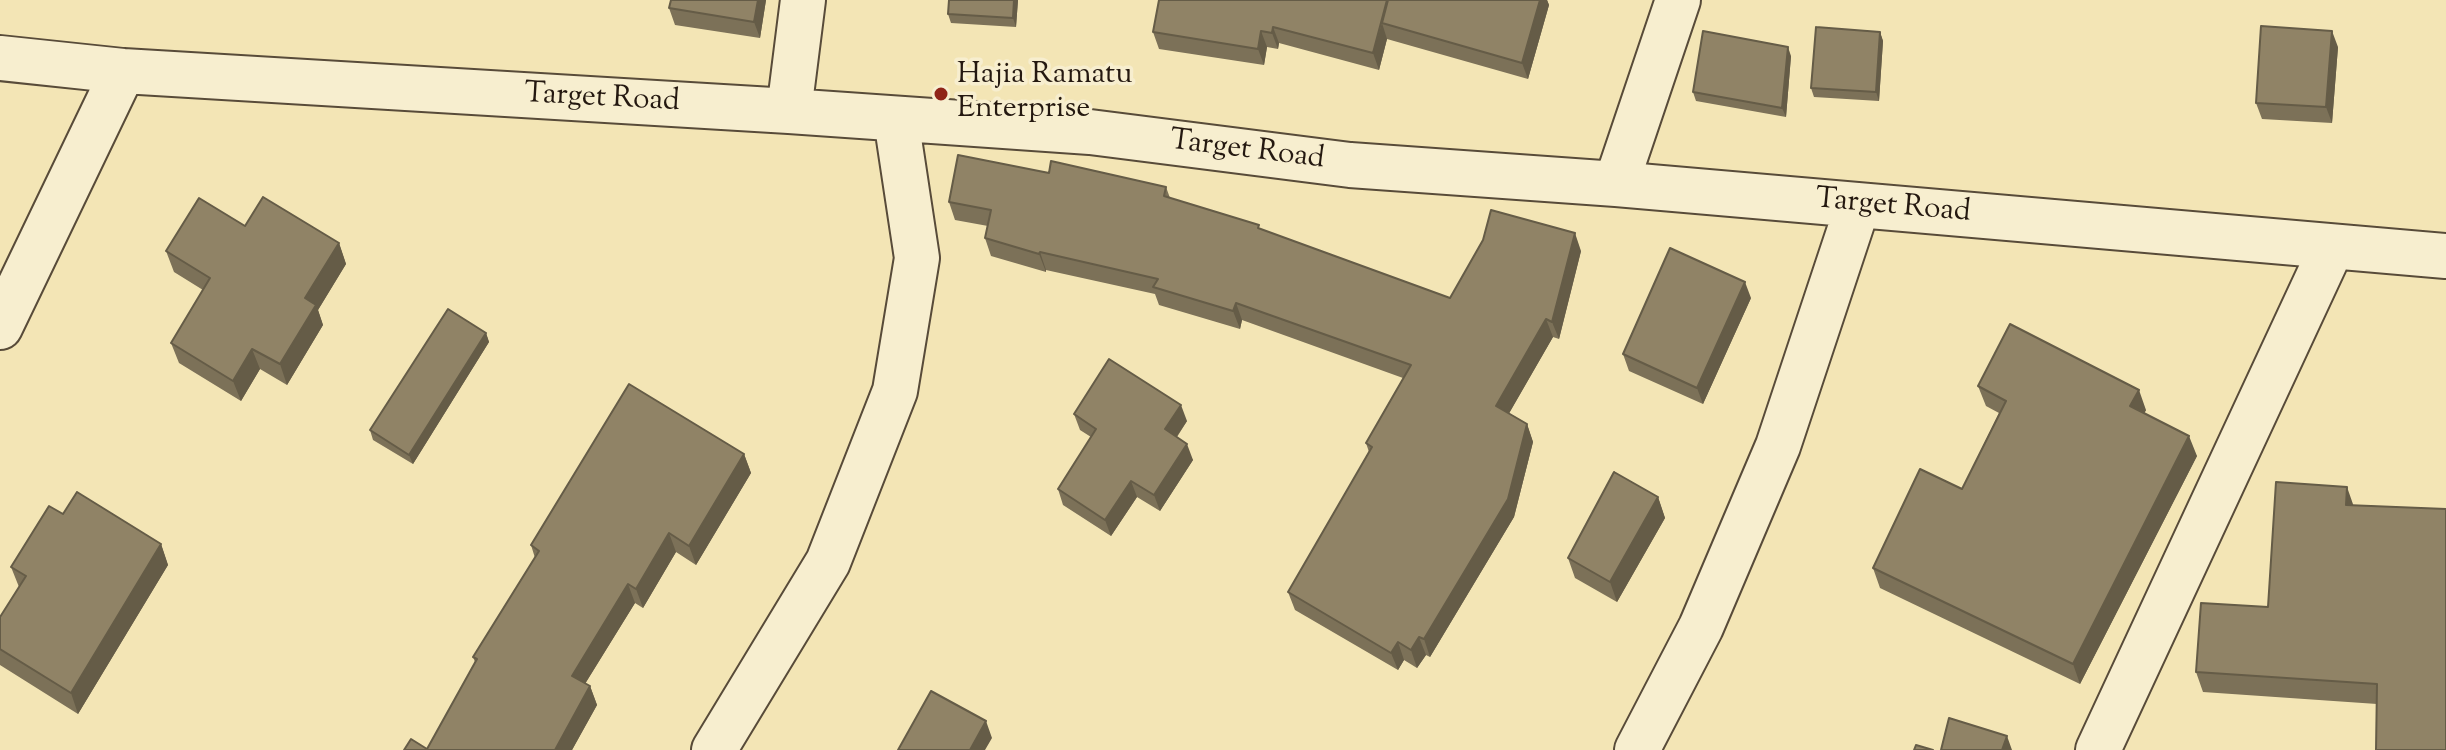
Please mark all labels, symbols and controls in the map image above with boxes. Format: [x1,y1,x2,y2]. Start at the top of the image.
place label: Hajia Ramatu Enterprise [957,59,1133,130]
street label: Target Road [523,78,681,122]
marker: Hajia Ramatu Enterprise [932,85,950,103]
street label: Target Road [1168,125,1326,179]
street label: Target Road [1814,183,1972,233]

